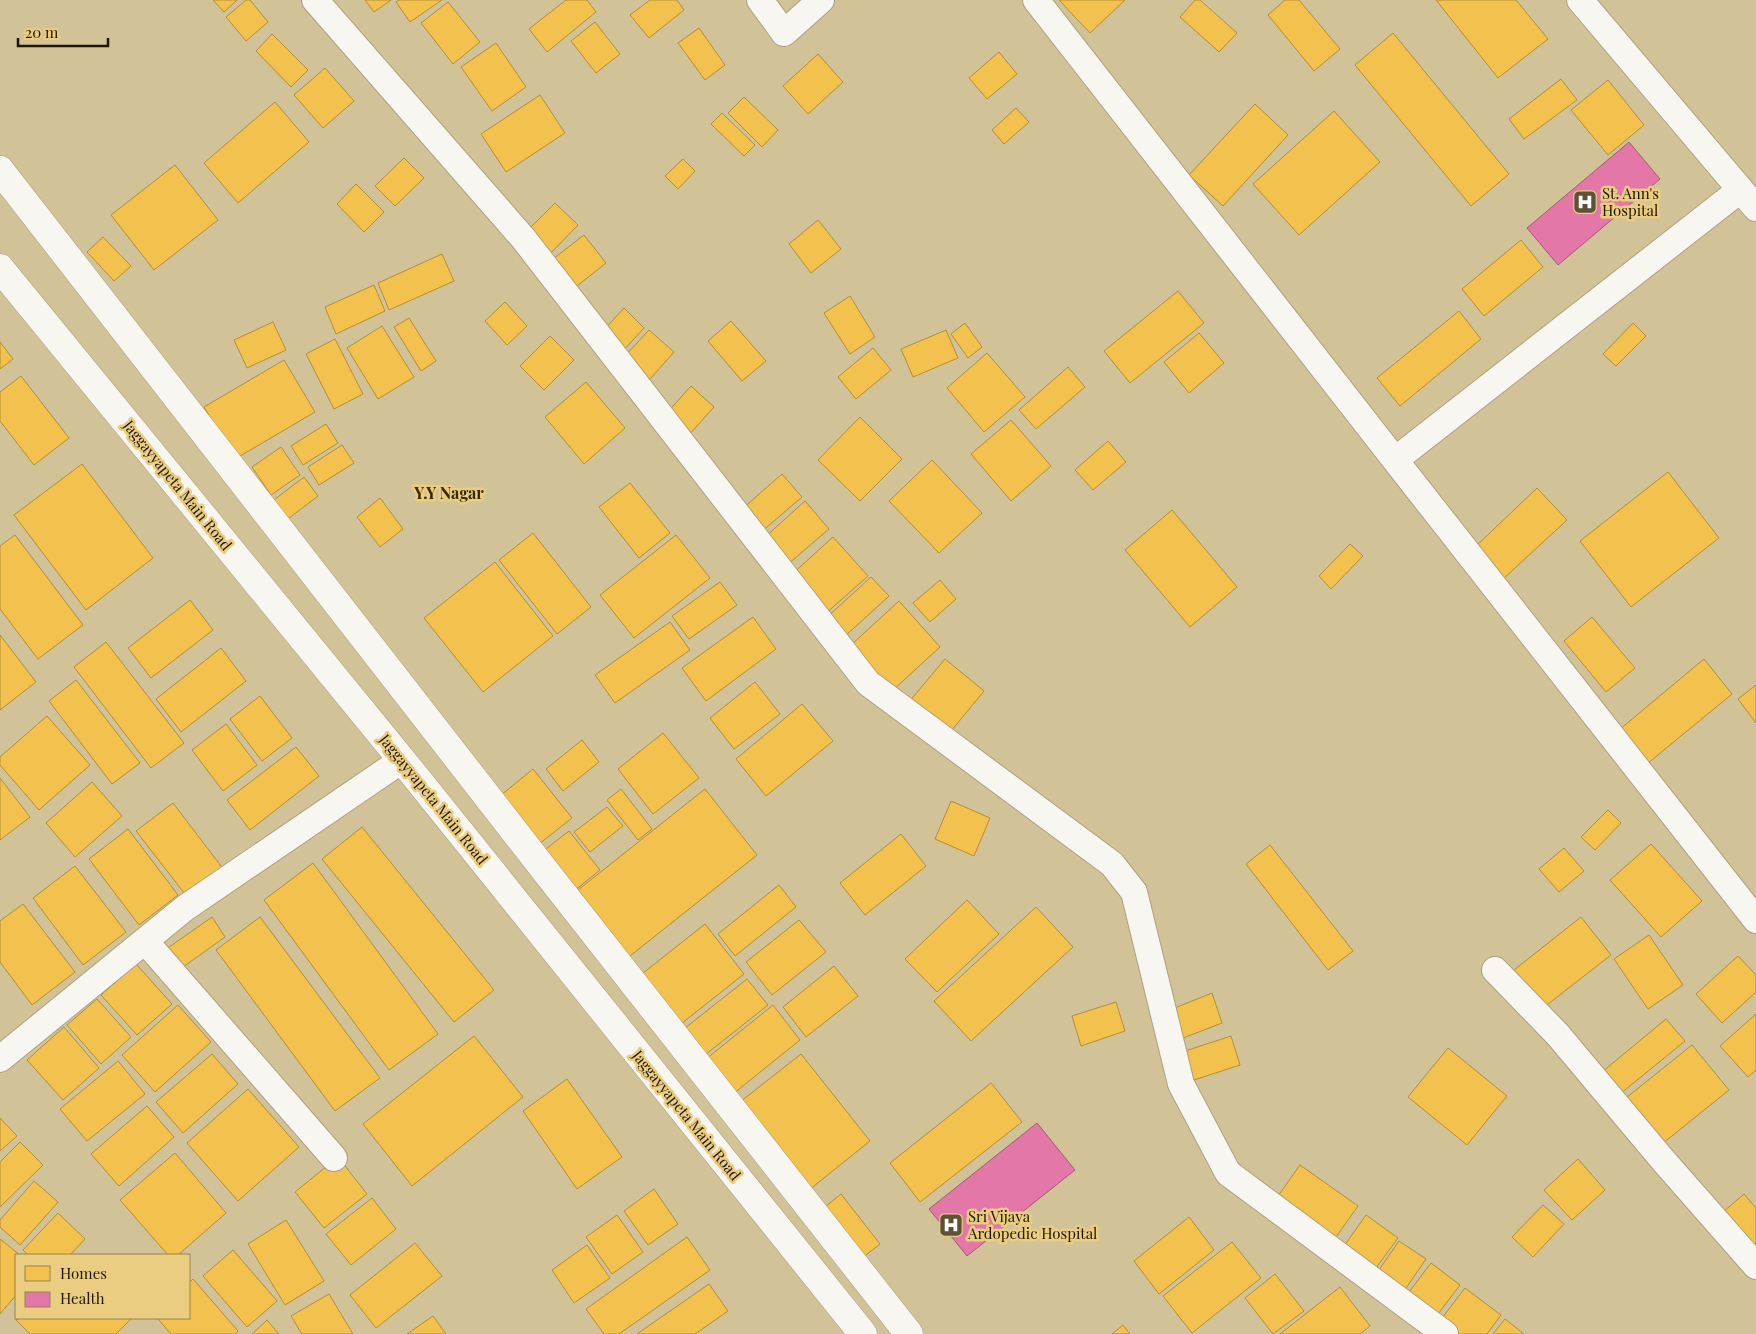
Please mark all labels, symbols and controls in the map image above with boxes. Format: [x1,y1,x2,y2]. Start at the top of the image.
scale bar [18,15,108,47]
text: 20 m [25,22,59,42]
place label: St. Ann's Hospital [1602,183,1659,220]
hospital icon: St. Ann's Hospital [1572,189,1598,215]
street label: Jaggayyapeta Main Road [119,415,237,554]
district label: Y.Y Nagar [413,482,484,503]
street label: Jaggayyapeta Main Road [375,729,493,868]
street label: Jaggayyapeta Main Road [628,1045,746,1184]
place label: Sri Vijaya Ardopedic Hospital [967,1206,1097,1243]
hospital icon: Sri Vijaya Ardopedic Hospital [938,1212,964,1238]
legend [15,1254,190,1319]
text: Homes [60,1263,107,1283]
text: Health [60,1288,105,1308]

